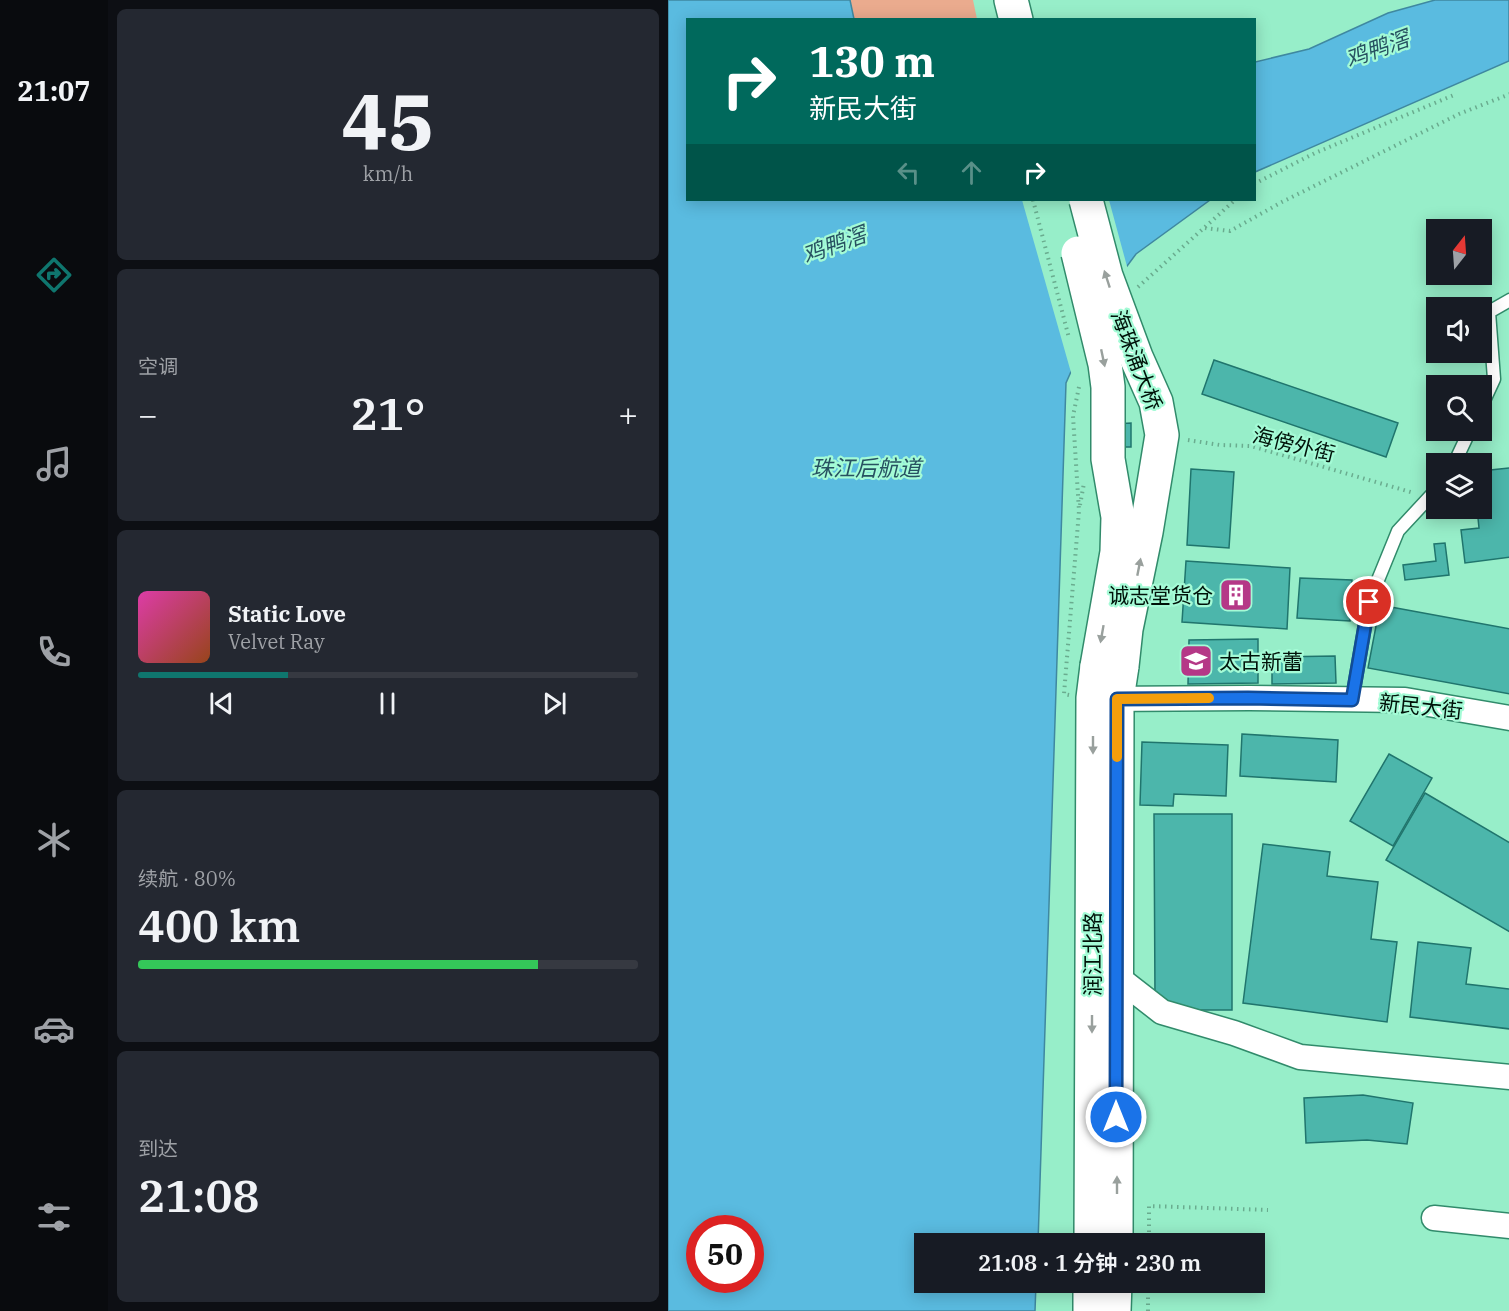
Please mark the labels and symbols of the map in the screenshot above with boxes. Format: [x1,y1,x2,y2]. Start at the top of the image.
water label: 鸡鸭滘 [1341,22,1416,73]
water label: 鸡鸭滘 [798,218,873,269]
north arrow [1426,219,1492,285]
one-way arrow [1102,270,1111,288]
street label: 海珠涌大桥 [1105,306,1169,414]
one-way arrow [1099,349,1108,368]
street label: 海傍外街 [1250,420,1338,468]
water label: 珠江后航道 [811,453,924,482]
one-way arrow [1135,557,1144,576]
pin [1343,576,1394,627]
building icon: 诚志堂货仓 [1218,577,1254,613]
place label: 诚志堂货仓 [1108,581,1213,609]
one-way arrow [1097,625,1106,644]
school or university icon: 太古新蕾 [1178,643,1214,679]
place label: 太古新蕾 [1219,647,1303,675]
street label: 新民大街 [1378,688,1464,724]
one-way arrow [1088,735,1098,754]
street label: 润江北路 [1078,912,1106,996]
one-way arrow [1087,1014,1097,1033]
position arrow [1084,1085,1148,1149]
one-way arrow [1112,1176,1122,1195]
speed limit sign: 50 [686,1215,764,1293]

